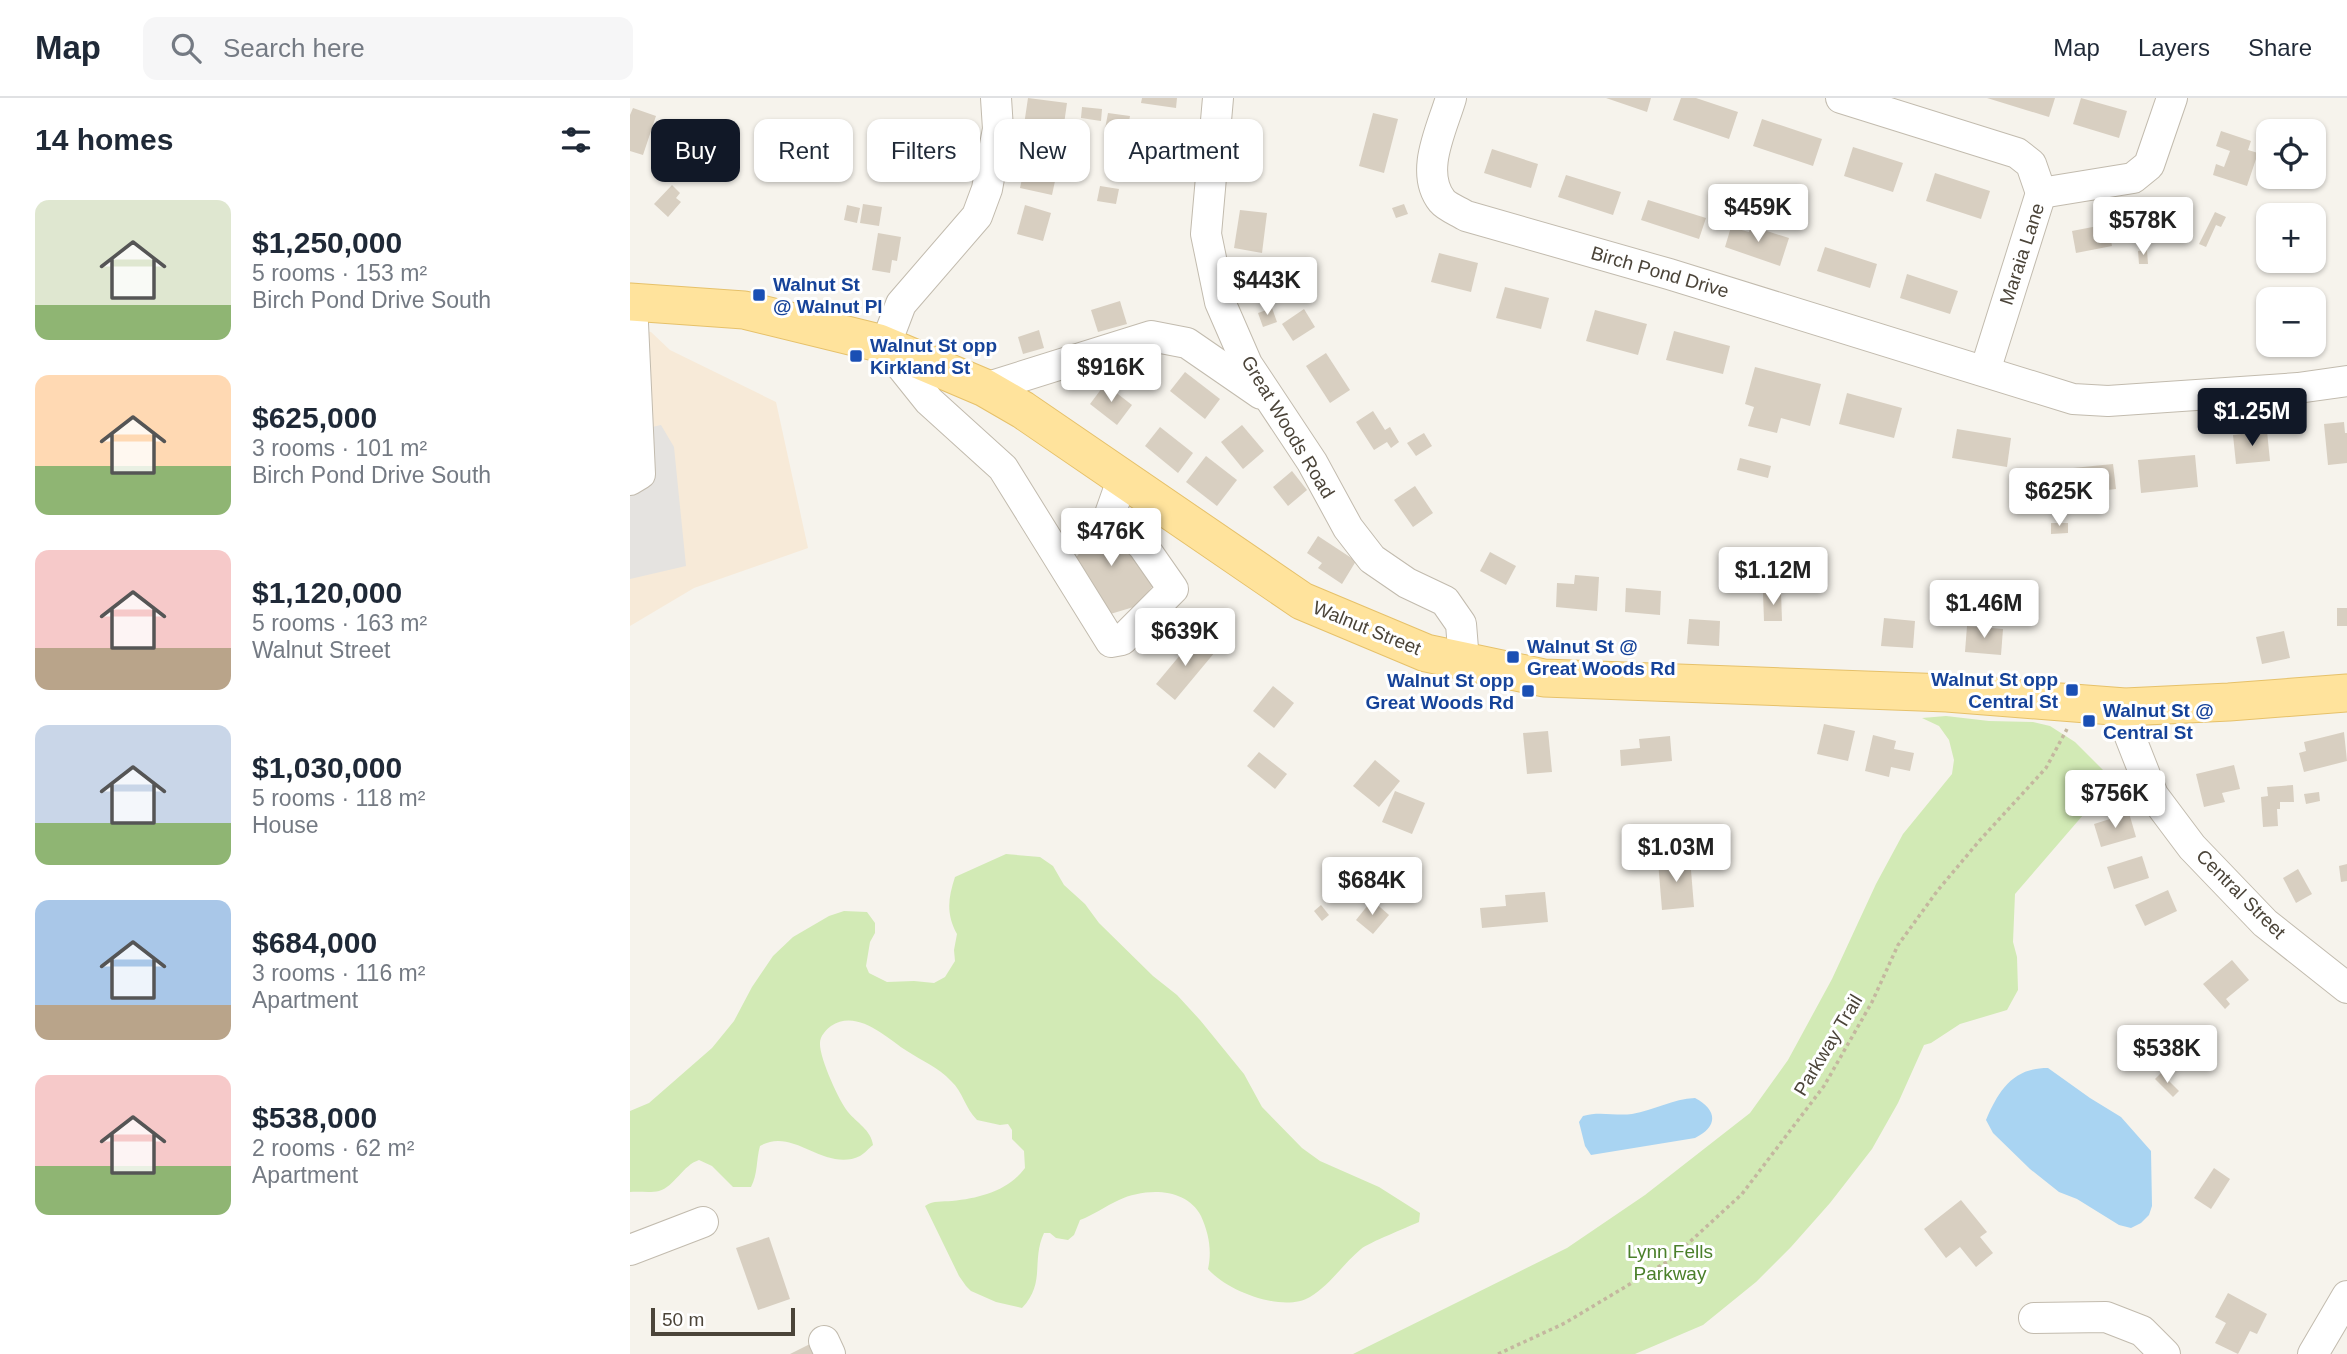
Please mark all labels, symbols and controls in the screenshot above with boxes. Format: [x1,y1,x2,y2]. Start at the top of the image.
search box [143,17,633,80]
text: Map [35,29,101,66]
icon: search [167,29,205,67]
text: Search here [223,33,365,63]
text: Map [2053,34,2100,61]
text: Layers [2138,34,2210,61]
text: Share [2248,34,2312,61]
chip: Buy [651,119,740,182]
chip: Rent [754,119,853,182]
chip: Filters [867,119,980,182]
chip: New [994,119,1090,182]
chip: Apartment [1104,119,1263,182]
map controls [2256,119,2326,357]
button: locate [2256,119,2326,189]
icon: filters [557,121,595,159]
text: 14 homes [35,123,173,156]
pin: $459K [1709,184,1807,244]
text: $459K [1724,194,1792,220]
pin: $578K [2094,198,2192,257]
street label: Maraia Lane [1996,201,2048,307]
button: + [2256,203,2326,273]
text: $578K [2109,207,2177,233]
text: $1,250,000 [252,226,402,259]
icon: home [91,228,175,312]
street label: Birch Pond Drive [1589,242,1731,302]
pin: $443K [1218,258,1316,317]
text: 5 rooms · 153 m² [252,260,427,286]
text: $443K [1233,267,1301,293]
place label: Walnut St @ Walnut Pl [773,274,883,317]
text: Birch Pond Drive South [252,287,491,313]
marker: Walnut St @ Walnut Pl [751,287,767,303]
button: − [2256,287,2326,357]
place label: Walnut St opp Kirkland St [870,335,997,378]
pin: $916K [1062,344,1160,404]
marker: Walnut St opp Kirkland St [848,348,864,364]
street label: Great Woods Road [1237,352,1339,502]
text: $916K [1077,354,1145,380]
pin: $1.25M [2195,388,2309,448]
text: $1.25M [2214,398,2290,424]
text: $625,000 [252,401,377,434]
icon: home [91,403,175,487]
text: 3 rooms · 101 m² [252,435,427,461]
text: Birch Pond Drive South [252,462,491,488]
pin: $625K [2010,468,2108,528]
text: $625K [2025,478,2093,504]
pin: $476K [1062,508,1160,568]
text: $476K [1077,518,1145,544]
pin: $1.12M [1716,547,1830,607]
text: $1.12M [1735,557,1811,583]
text: $1,120,000 [252,576,402,609]
icon: home [91,578,175,662]
pin: $1.46M [1927,580,2041,640]
text: $1.46M [1946,590,2022,616]
street label: Walnut Street [1310,597,1425,659]
pin: $639K [1136,608,1234,668]
text: 5 rooms · 163 m² [252,610,427,636]
text: $639K [1151,618,1219,644]
place label: Walnut St @ Great Woods Rd [1527,636,1676,679]
text: Walnut Street [252,637,390,663]
marker: Walnut St @ Great Woods Rd [1505,649,1521,665]
place label: Walnut St opp Central St [1931,669,2059,712]
place label: Walnut St opp Great Woods Rd [1366,670,1514,713]
marker: Walnut St opp Central St [2064,682,2080,698]
marker: Walnut St opp Great Woods Rd [1520,683,1536,699]
place label: Walnut St @ Central St [2103,700,2214,743]
marker: Walnut St @ Central St [2081,713,2097,729]
text: $1,030,000 [252,751,402,784]
icon: home [91,753,175,837]
pin: $756K [2066,770,2164,830]
text: $756K [2081,780,2149,806]
text: 5 rooms · 118 m² [252,785,425,811]
text: House [252,812,318,838]
pin: $1.03M [1619,824,1733,884]
text: $1.03M [1638,834,1714,860]
street label: Central Street [2192,845,2290,943]
pin: $684K [1323,858,1421,917]
text: $684K [1338,867,1406,893]
text: $684,000 [252,926,377,959]
icon: home [91,928,175,1012]
text: 3 rooms · 116 m² [252,960,425,986]
text: Apartment [252,987,358,1013]
street label: Parkway Trail [1790,991,1866,1099]
pin: $538K [2118,1026,2216,1085]
text: $538K [2133,1035,2201,1061]
text: $538,000 [252,1101,377,1134]
icon: home [91,1103,175,1187]
text: 2 rooms · 62 m² [252,1135,414,1161]
text: Apartment [252,1162,358,1188]
park label: Lynn Fells Parkway [1627,1241,1713,1284]
scale bar [651,1305,794,1337]
text: 50 m [662,1309,704,1330]

